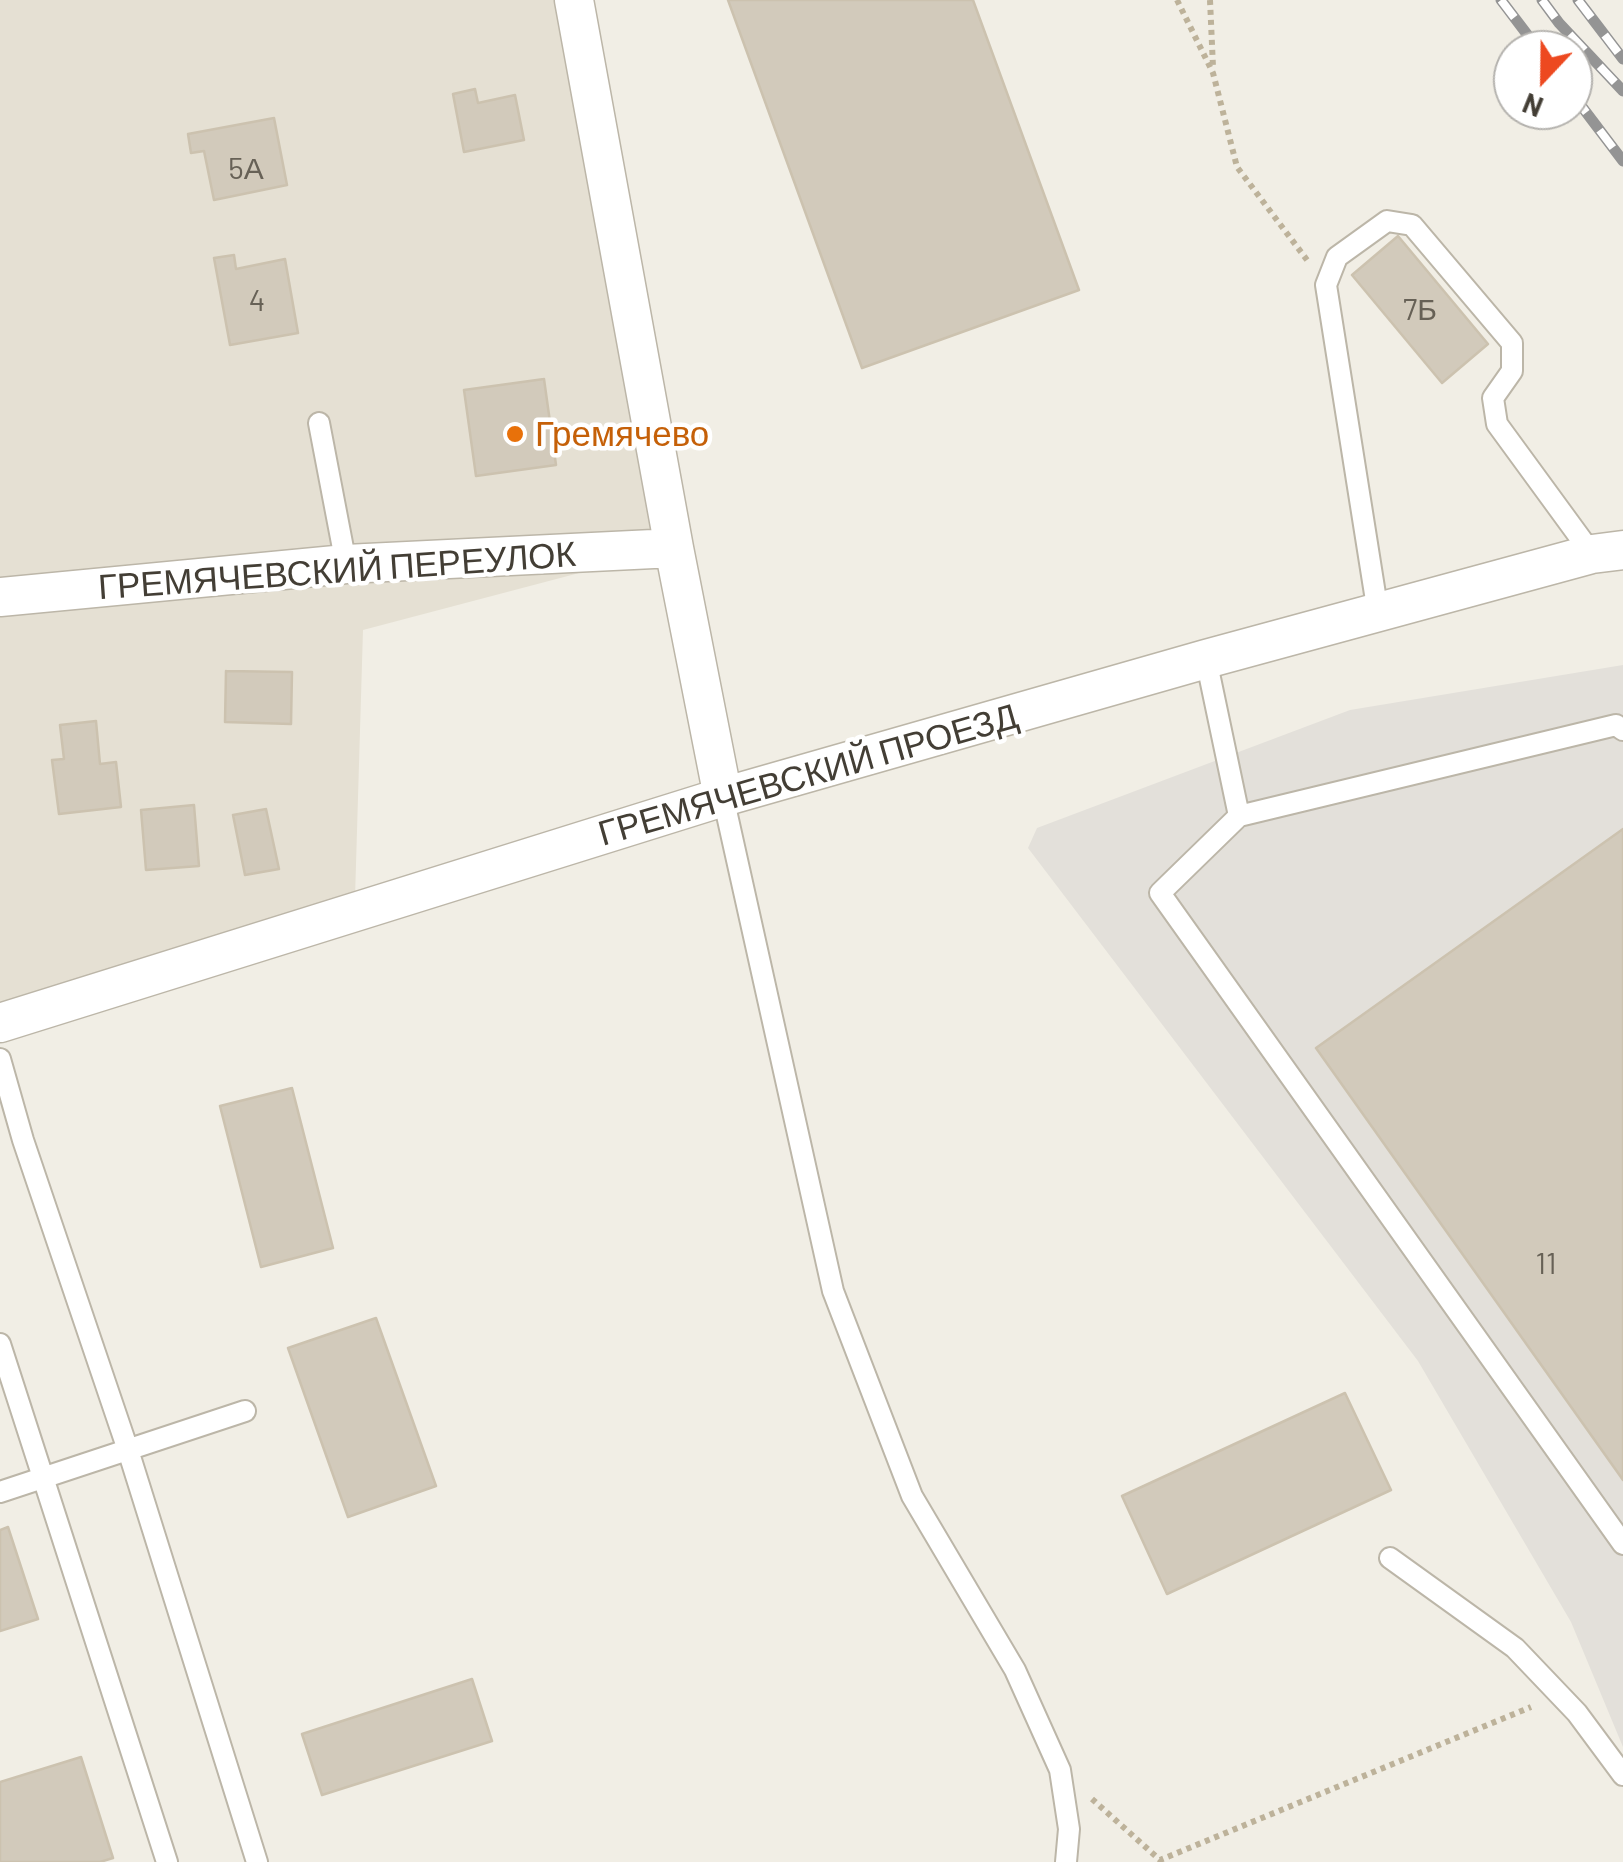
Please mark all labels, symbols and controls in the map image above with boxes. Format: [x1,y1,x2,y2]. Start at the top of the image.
north arrow [1493,30,1593,130]
text: N [1518,87,1548,125]
house number: 5А [228,151,264,187]
house number: 4 [249,283,265,319]
house number: 7Б [1403,292,1437,328]
place label: Гремячево [535,413,709,455]
marker: Гремячево [504,423,526,445]
street label: ГРЕМЯЧЕВСКИЙ ПЕРЕУЛОК [97,533,577,609]
street label: ГРЕМЯЧЕВСКИЙ ПРОЕЗД [593,695,1023,855]
house number: 11 [1535,1246,1557,1282]

